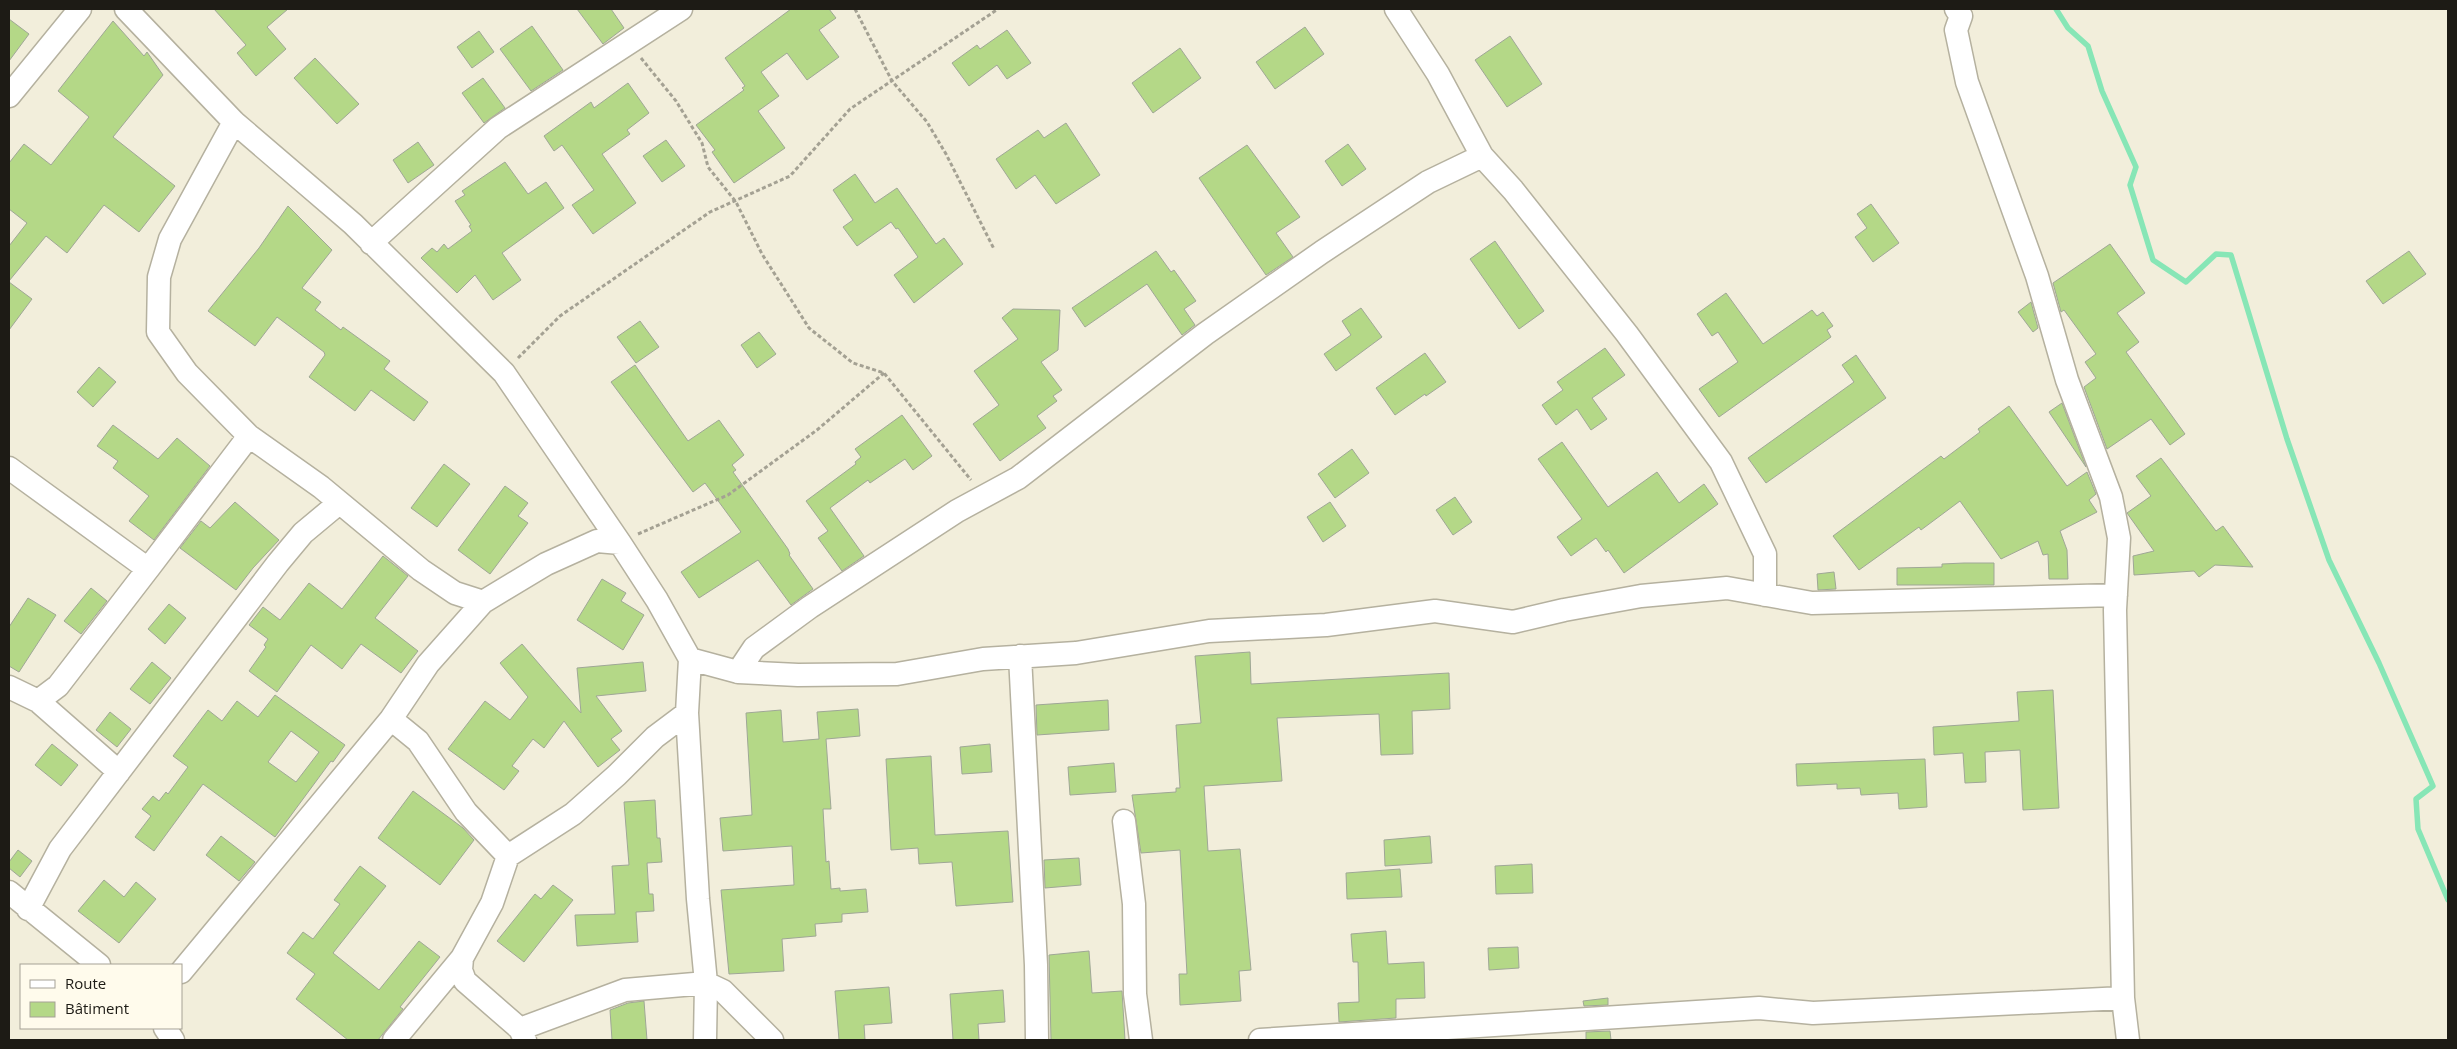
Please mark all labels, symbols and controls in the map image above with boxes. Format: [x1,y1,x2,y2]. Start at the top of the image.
legend [20,964,182,1029]
text: Route [65,973,106,993]
text: Bâtiment [65,998,129,1018]

